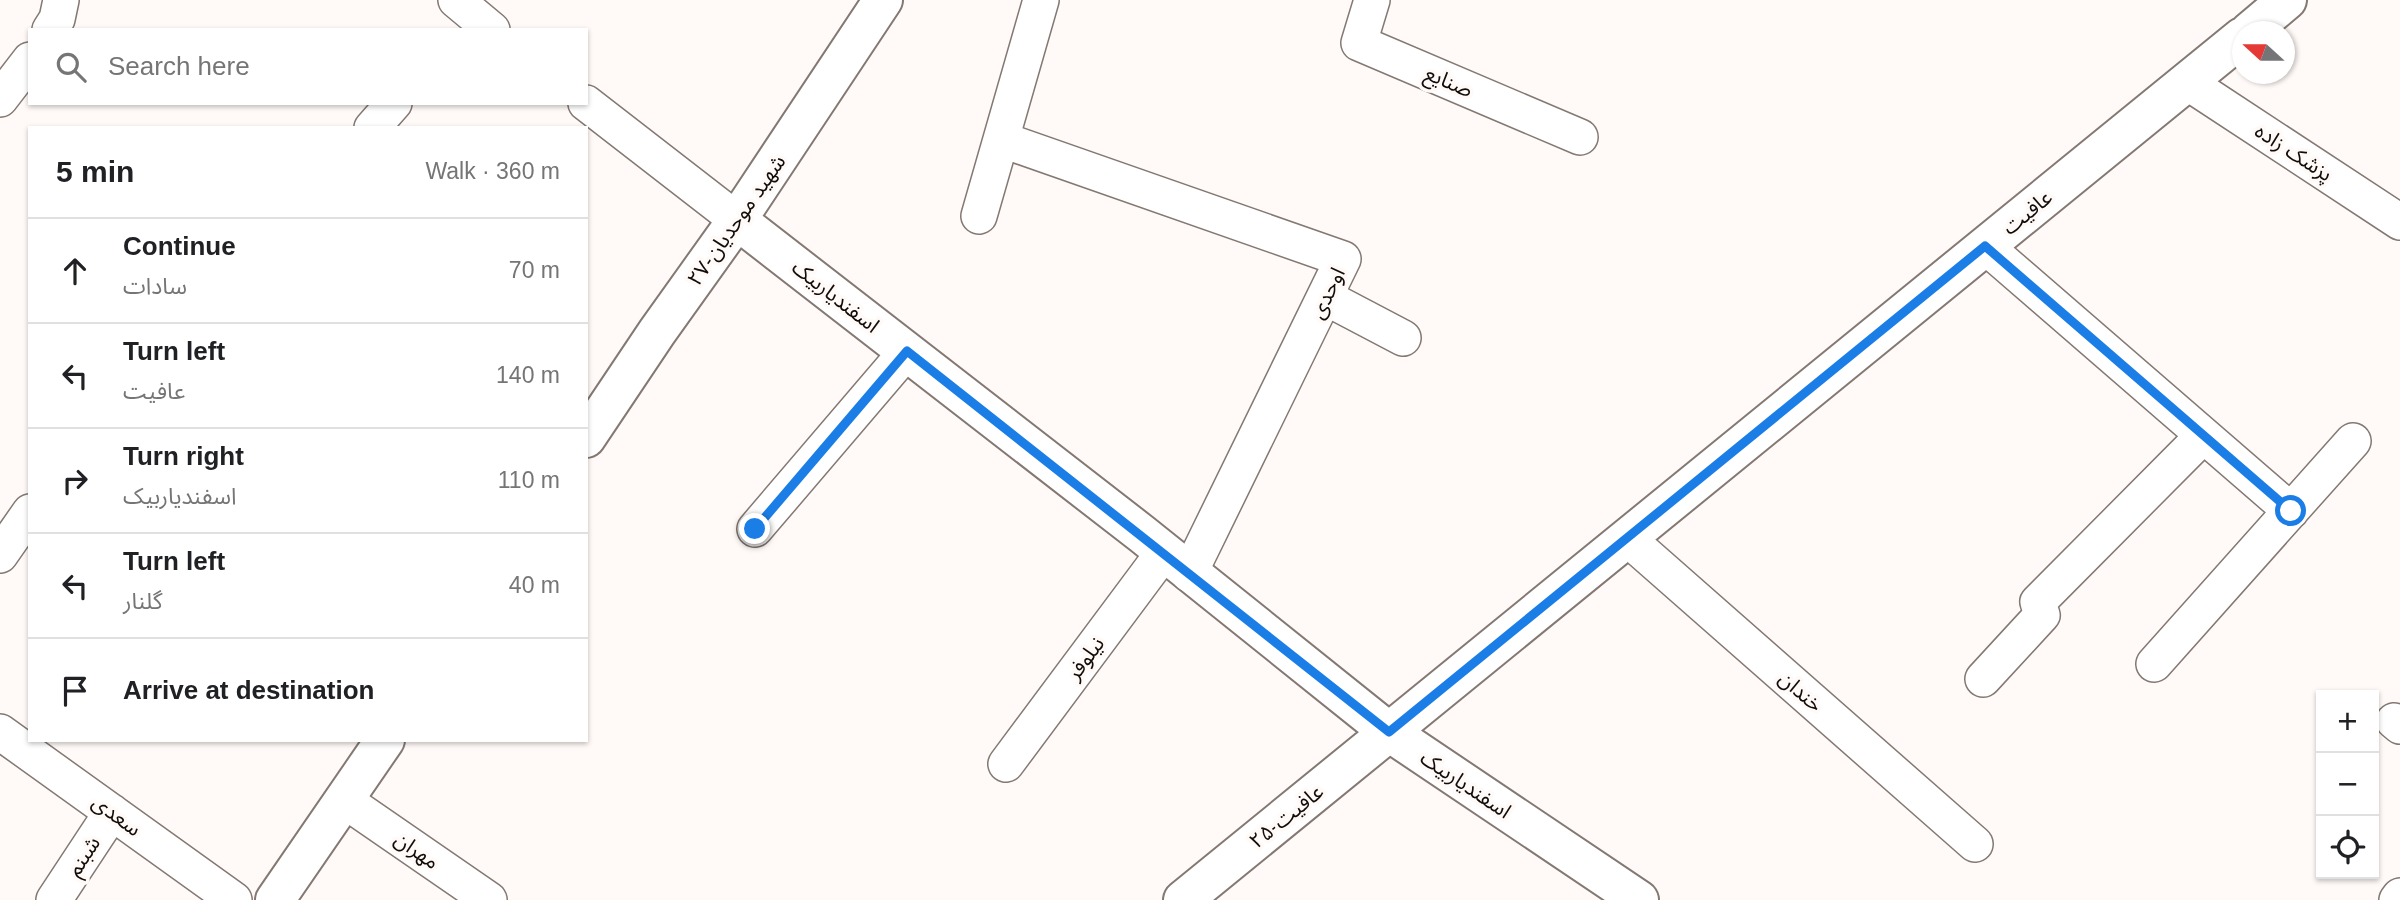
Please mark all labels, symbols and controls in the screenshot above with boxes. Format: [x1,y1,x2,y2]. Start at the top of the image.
north arrow [2232,21,2295,84]
search box [28,28,588,105]
icon: search [52,48,90,86]
text: Search here [108,51,250,81]
street label: صنایع [1420,61,1476,105]
street label: پزشک زاده [2250,119,2337,187]
street label: ۲۷-شهید موحدیان [682,150,790,290]
text: 5 min [56,155,134,188]
text: Walk · 360 m [425,158,560,184]
street label: عافیت [1998,185,2056,239]
text: Continue [123,231,236,261]
icon: ahead [56,252,94,290]
street label: اسفندیاربیک [787,255,884,338]
text: 70 m [509,257,560,283]
street label: اوحدی [1305,264,1350,323]
text: سادات [123,273,187,299]
text: Turn left [123,336,225,366]
icon: left [56,357,94,395]
text: 140 m [496,362,560,388]
text: عافیت [123,378,185,404]
text: Turn right [123,441,244,471]
icon: right [56,462,94,500]
text: 110 m [498,467,560,493]
text: اسفندیاربیک [123,483,237,509]
route start [2275,495,2306,526]
route end [739,513,770,544]
text: Turn left [123,546,225,576]
icon: left [56,567,94,605]
text: 40 m [509,572,560,598]
text: گلنار [123,588,162,614]
street label: نیلوفر [1061,632,1109,685]
street label: خندان [1774,666,1827,717]
icon: arrive [56,672,94,710]
text: Arrive at destination [123,675,374,705]
map controls [2316,690,2379,879]
button: + [2316,690,2379,753]
street label: اسفندیاربیک [1416,745,1515,823]
button: − [2316,753,2379,816]
street label: ۲۵-عافیت [1245,779,1327,853]
street label: سعدی [88,790,146,841]
button: locate [2316,816,2379,879]
street label: مهران [390,827,444,874]
street label: شبنم [62,832,108,882]

